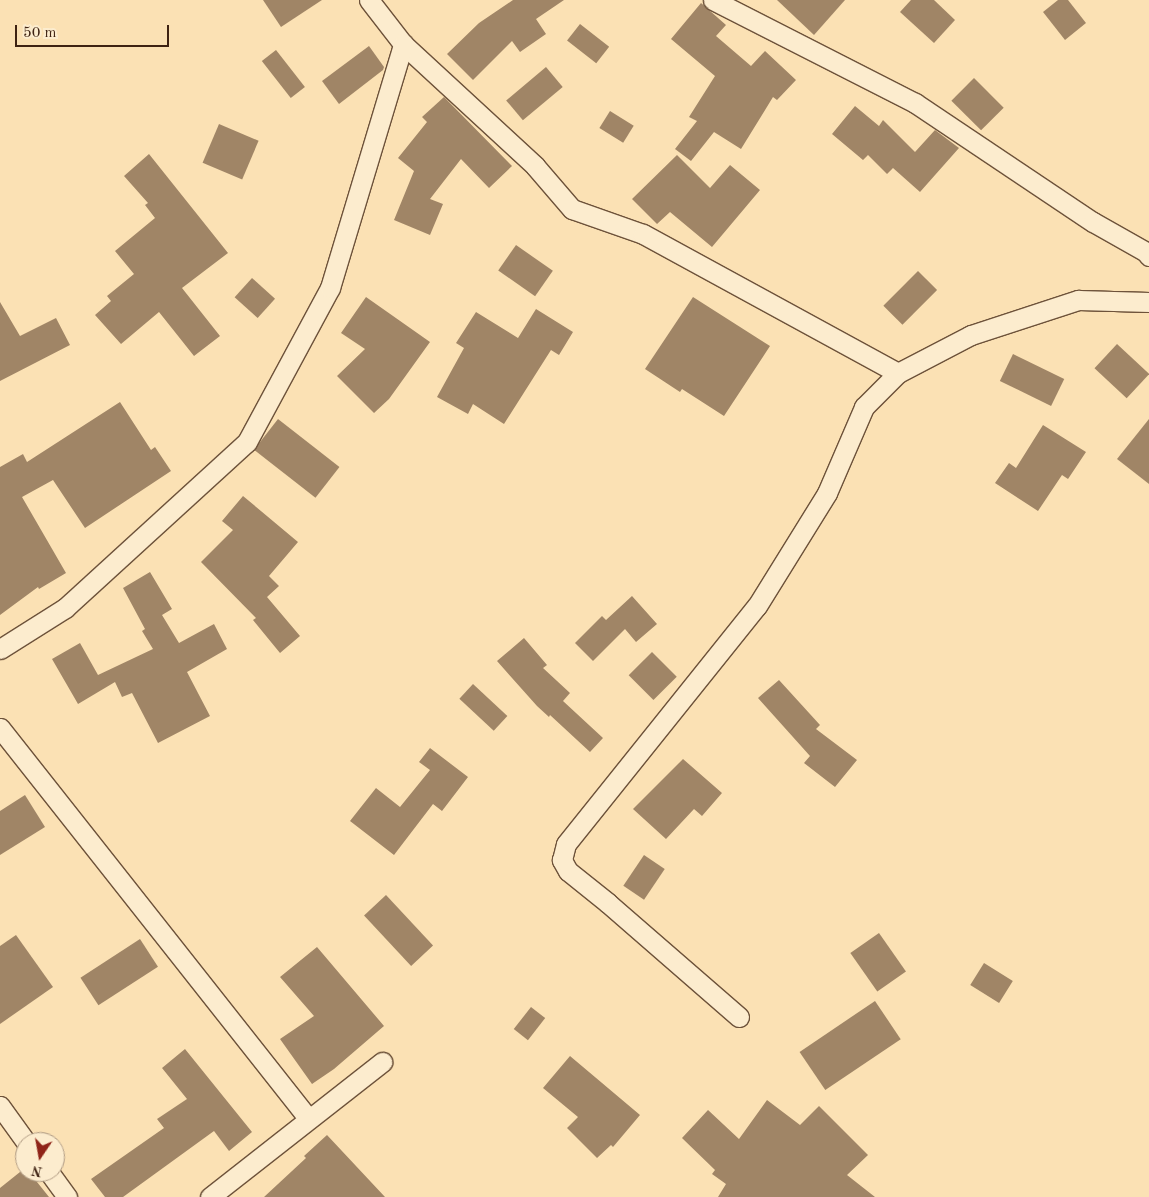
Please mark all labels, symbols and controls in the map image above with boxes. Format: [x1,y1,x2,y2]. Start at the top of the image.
scale bar [18,15,171,47]
text: 50 m [23,26,57,41]
north arrow [15,1132,65,1182]
text: N [30,1163,44,1179]

